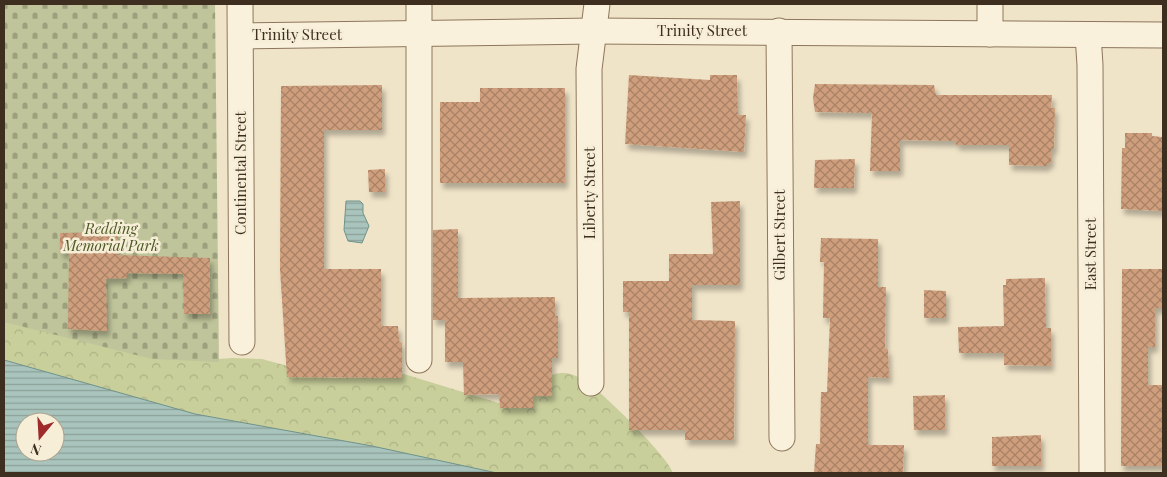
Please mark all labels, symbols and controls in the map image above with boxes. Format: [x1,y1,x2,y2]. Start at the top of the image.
street label: Trinity Street [657,20,748,40]
street label: Trinity Street [252,24,343,44]
street label: Continental Street [230,110,250,235]
street label: Liberty Street [579,146,599,239]
street label: Gilbert Street [769,189,789,281]
street label: East Street [1080,217,1100,290]
park label: Redding Memorial Park [62,218,159,255]
north arrow [15,412,65,462]
text: N [28,439,44,460]

